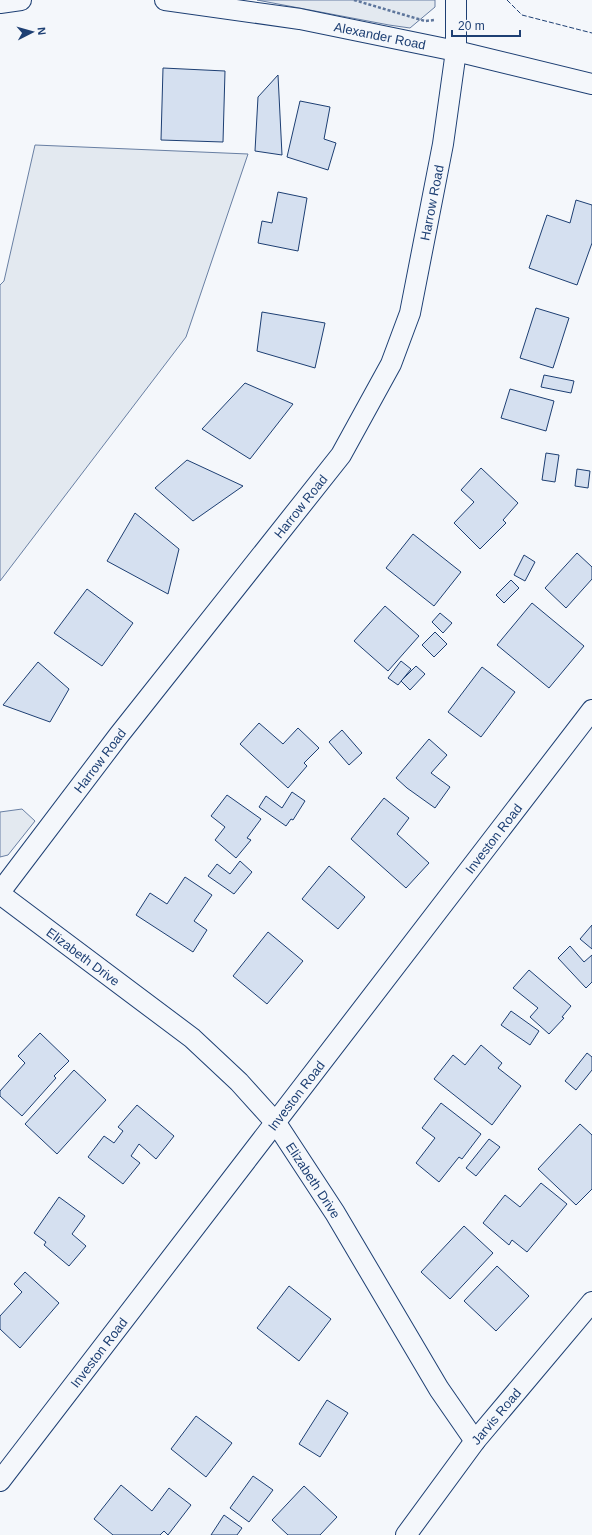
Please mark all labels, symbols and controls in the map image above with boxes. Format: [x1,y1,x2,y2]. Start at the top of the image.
north arrow [12,12,52,52]
scale bar [452,12,520,38]
street label: Alexander Road [333,19,427,53]
text: 20 m [458,19,485,33]
text: N [36,26,48,36]
street label: Harrow Road [417,164,447,242]
street label: Harrow Road [271,472,330,541]
street label: Harrow Road [71,726,129,796]
street label: Investon Road [462,801,525,877]
street label: Elizabeth Drive [43,925,122,989]
street label: Investon Road [265,1058,328,1134]
street label: Elizabeth Drive [283,1140,343,1221]
street label: Investon Road [68,1315,131,1391]
street label: Jarvis Road [468,1385,524,1448]

